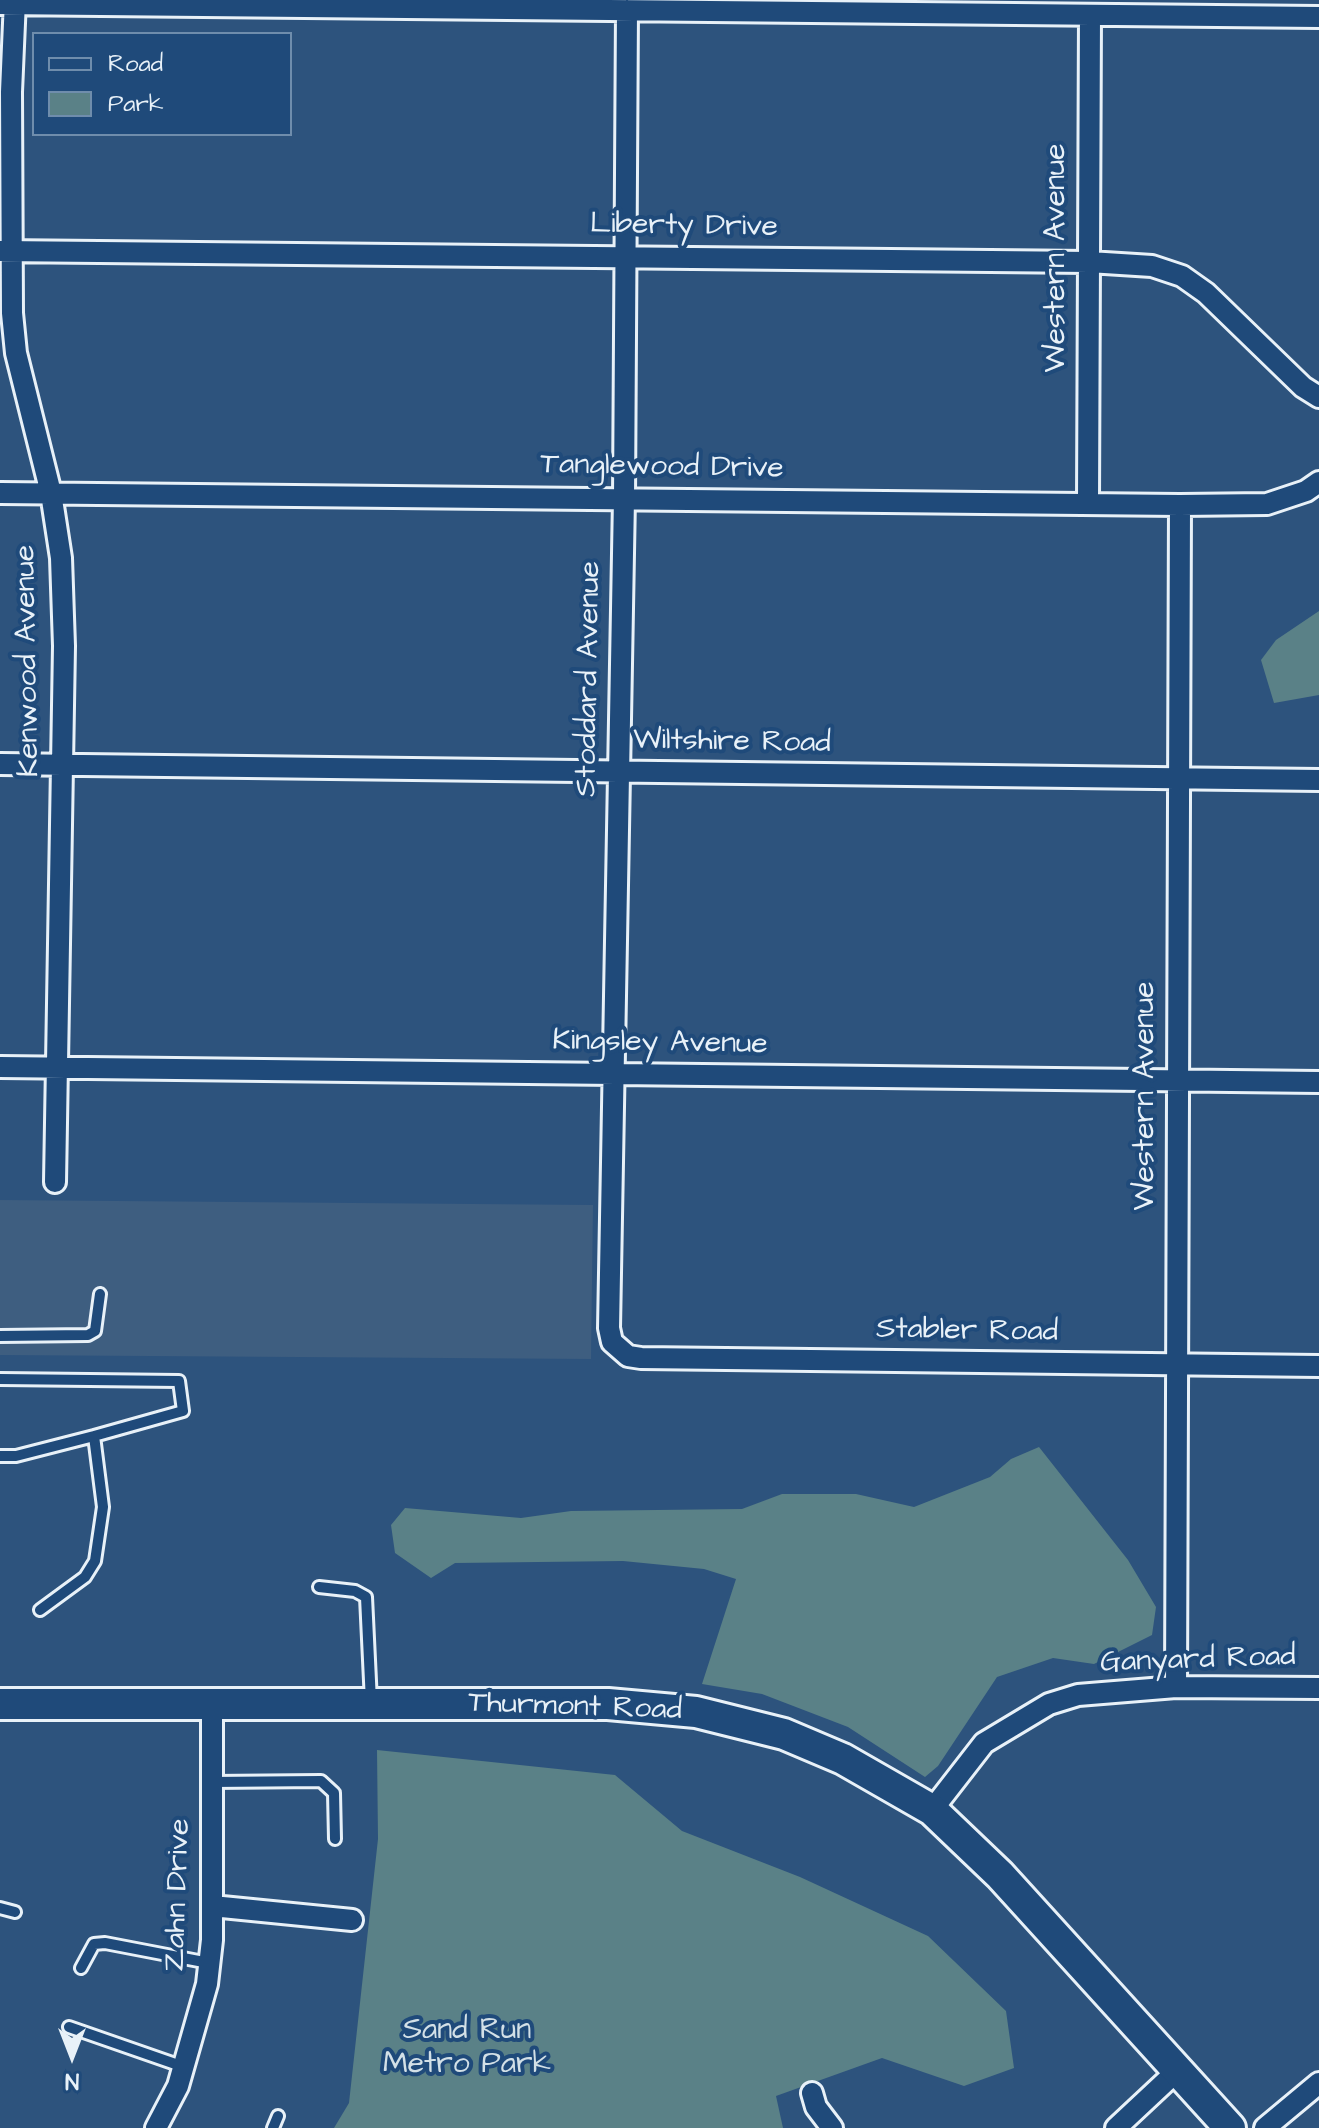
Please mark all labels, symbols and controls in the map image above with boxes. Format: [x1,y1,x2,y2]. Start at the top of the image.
legend [32,32,292,136]
text: Road [108,47,163,81]
text: Park [108,87,164,121]
street label: Western Avenue [1040,144,1076,372]
street label: Liberty Drive [590,207,778,247]
street label: Tanglewood Drive [540,448,784,488]
street label: Kenwood Avenue [9,545,49,777]
street label: Stoddard Avenue [570,561,610,797]
street label: Wiltshire Road [633,723,831,763]
street label: Western Avenue [1129,982,1165,1210]
street label: Kingsley Avenue [552,1024,768,1064]
street label: Stabler Road [876,1312,1058,1352]
street label: Ganyard Road [1100,1640,1296,1682]
street label: Thurmont Road [468,1686,682,1730]
street label: Zahn Drive [158,1818,200,1972]
park label: Sand Run Metro Park [383,2014,551,2084]
north arrow [32,2016,112,2096]
text: N [65,2065,79,2096]

